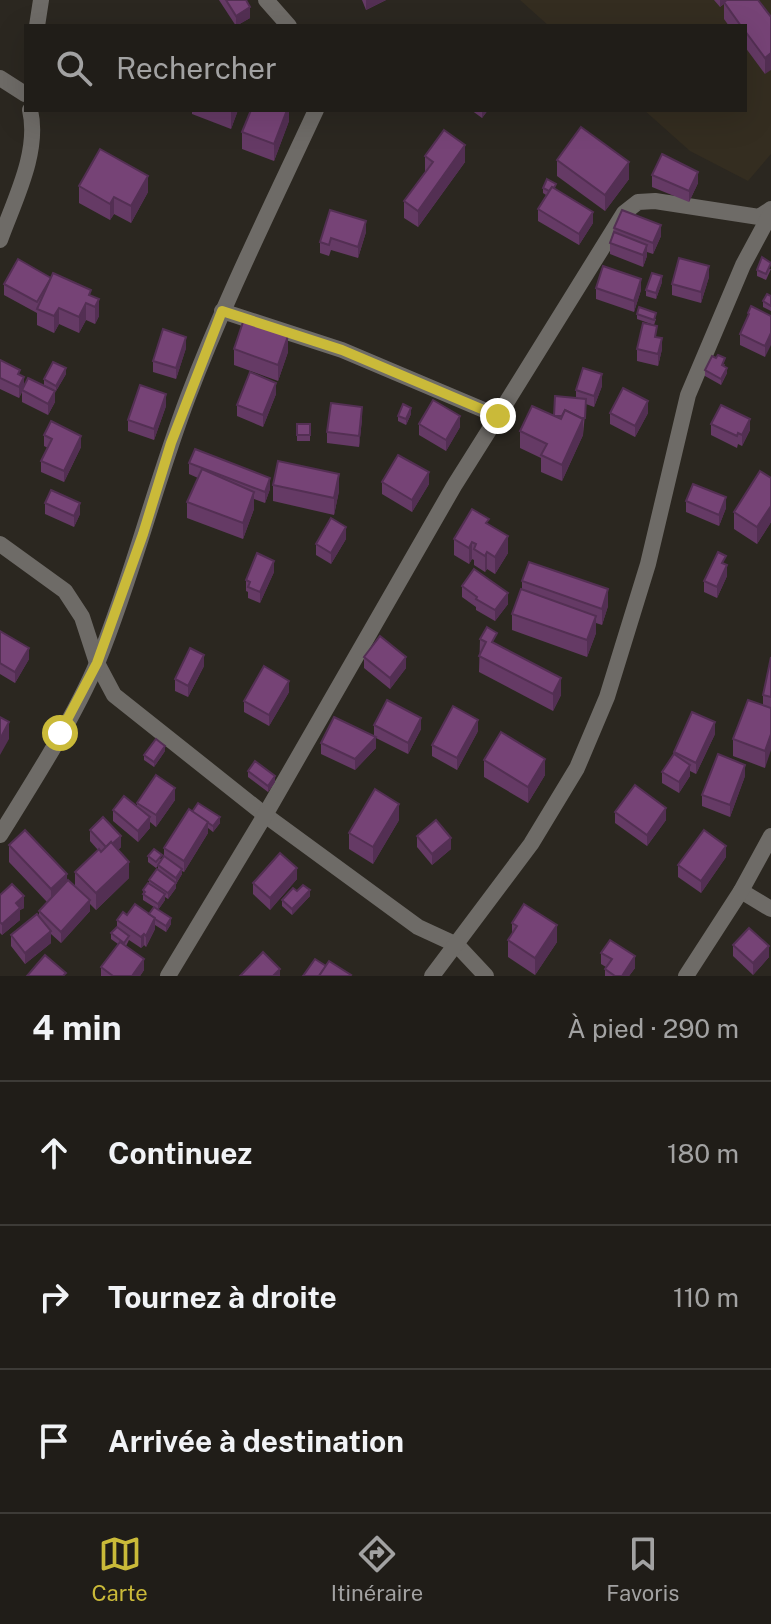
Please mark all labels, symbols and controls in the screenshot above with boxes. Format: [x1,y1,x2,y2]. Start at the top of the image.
search box [24,24,747,112]
icon: search [52,46,96,90]
text: Rechercher [116,50,277,86]
route end [480,398,516,434]
route start [42,715,78,751]
text: 4 min [32,1008,122,1048]
text: À pied · 290 m [567,1013,739,1044]
icon: ahead [32,1131,76,1175]
text: Continuez [108,1135,252,1171]
text: 180 m [667,1138,739,1169]
icon: right [32,1275,76,1319]
text: Tournez à droite [108,1279,337,1315]
text: 110 m [673,1282,739,1313]
icon: arrive [32,1419,76,1463]
text: Arrivée à destination [108,1423,404,1459]
tab: Carte [92,1532,148,1606]
tab: Itinéraire [331,1532,423,1606]
tab: Favoris [606,1532,679,1606]

